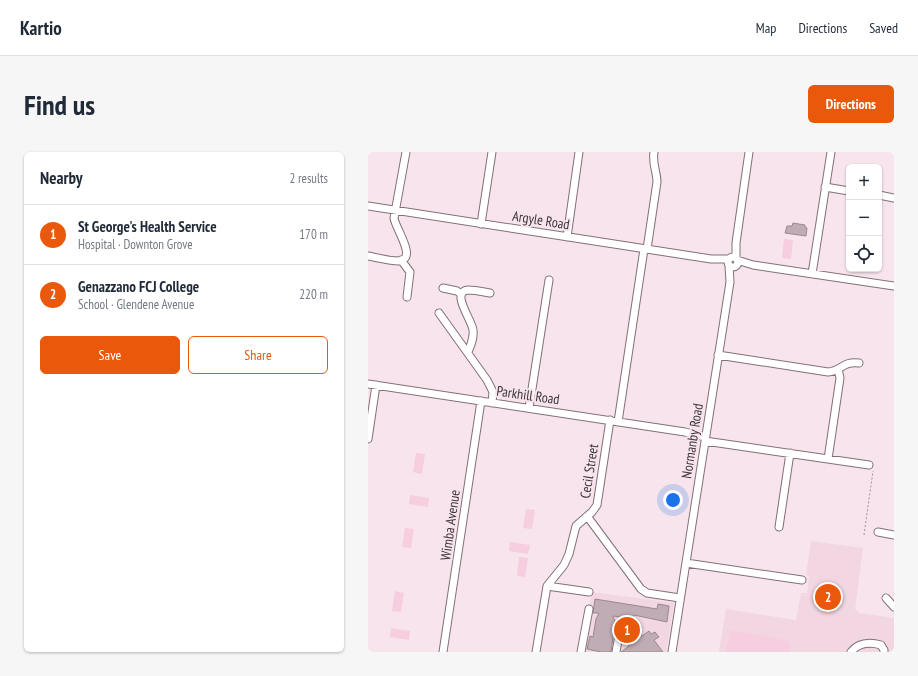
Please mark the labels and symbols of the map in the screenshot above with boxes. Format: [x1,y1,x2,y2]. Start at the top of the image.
street label: Argyle Road [511,207,571,233]
street label: Parkhill Road [495,382,561,408]
street label: Normanby Road [677,402,707,480]
street label: Cecil Street [576,442,602,500]
street label: Wimba Avenue [436,488,464,562]
your location [663,490,683,510]
pin: 2 [815,582,841,612]
pin: 1 [614,615,640,645]

